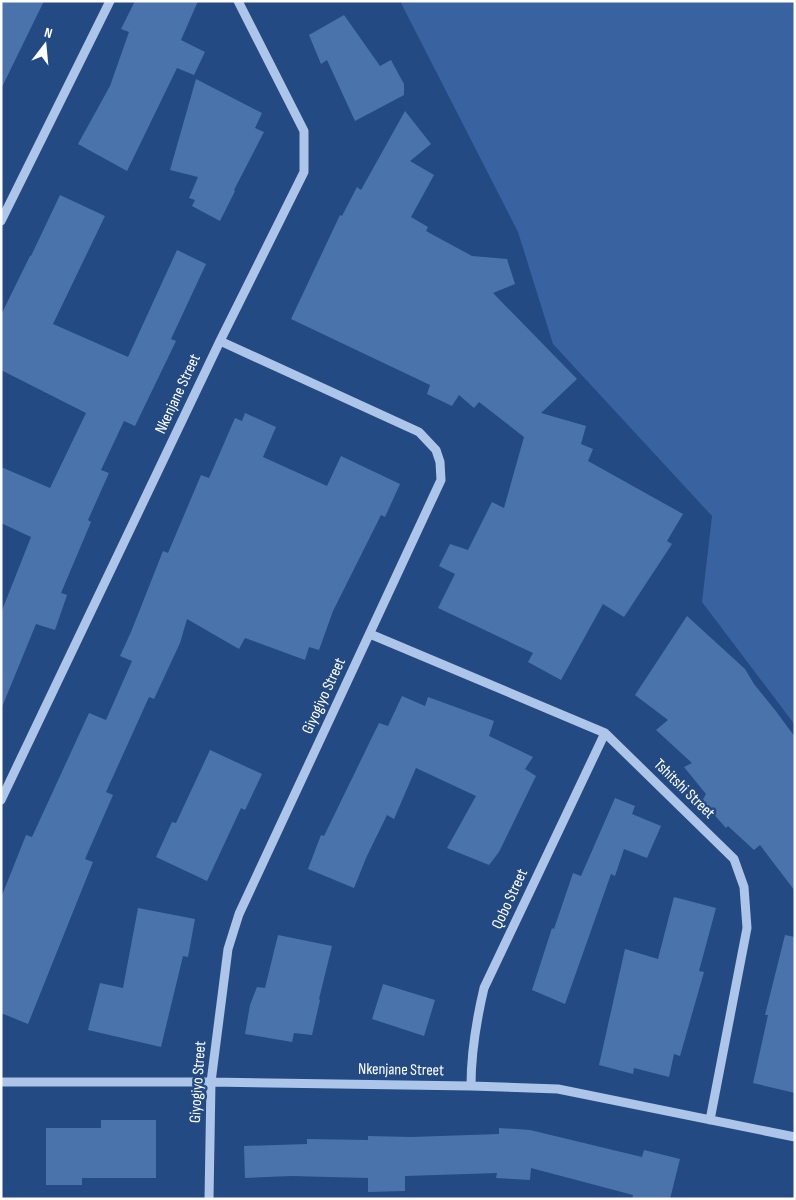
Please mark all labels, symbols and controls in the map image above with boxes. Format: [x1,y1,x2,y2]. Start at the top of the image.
north arrow [20,20,70,70]
text: N [43,24,54,42]
street label: Nkenjane Street [151,351,205,437]
street label: Giyogiyo Street [298,655,350,737]
street label: Tshitshi Street [649,755,719,823]
street label: Qobo Street [488,866,532,932]
street label: Giyogiyo Street [186,1040,210,1124]
street label: Nkenjane Street [358,1060,444,1080]

